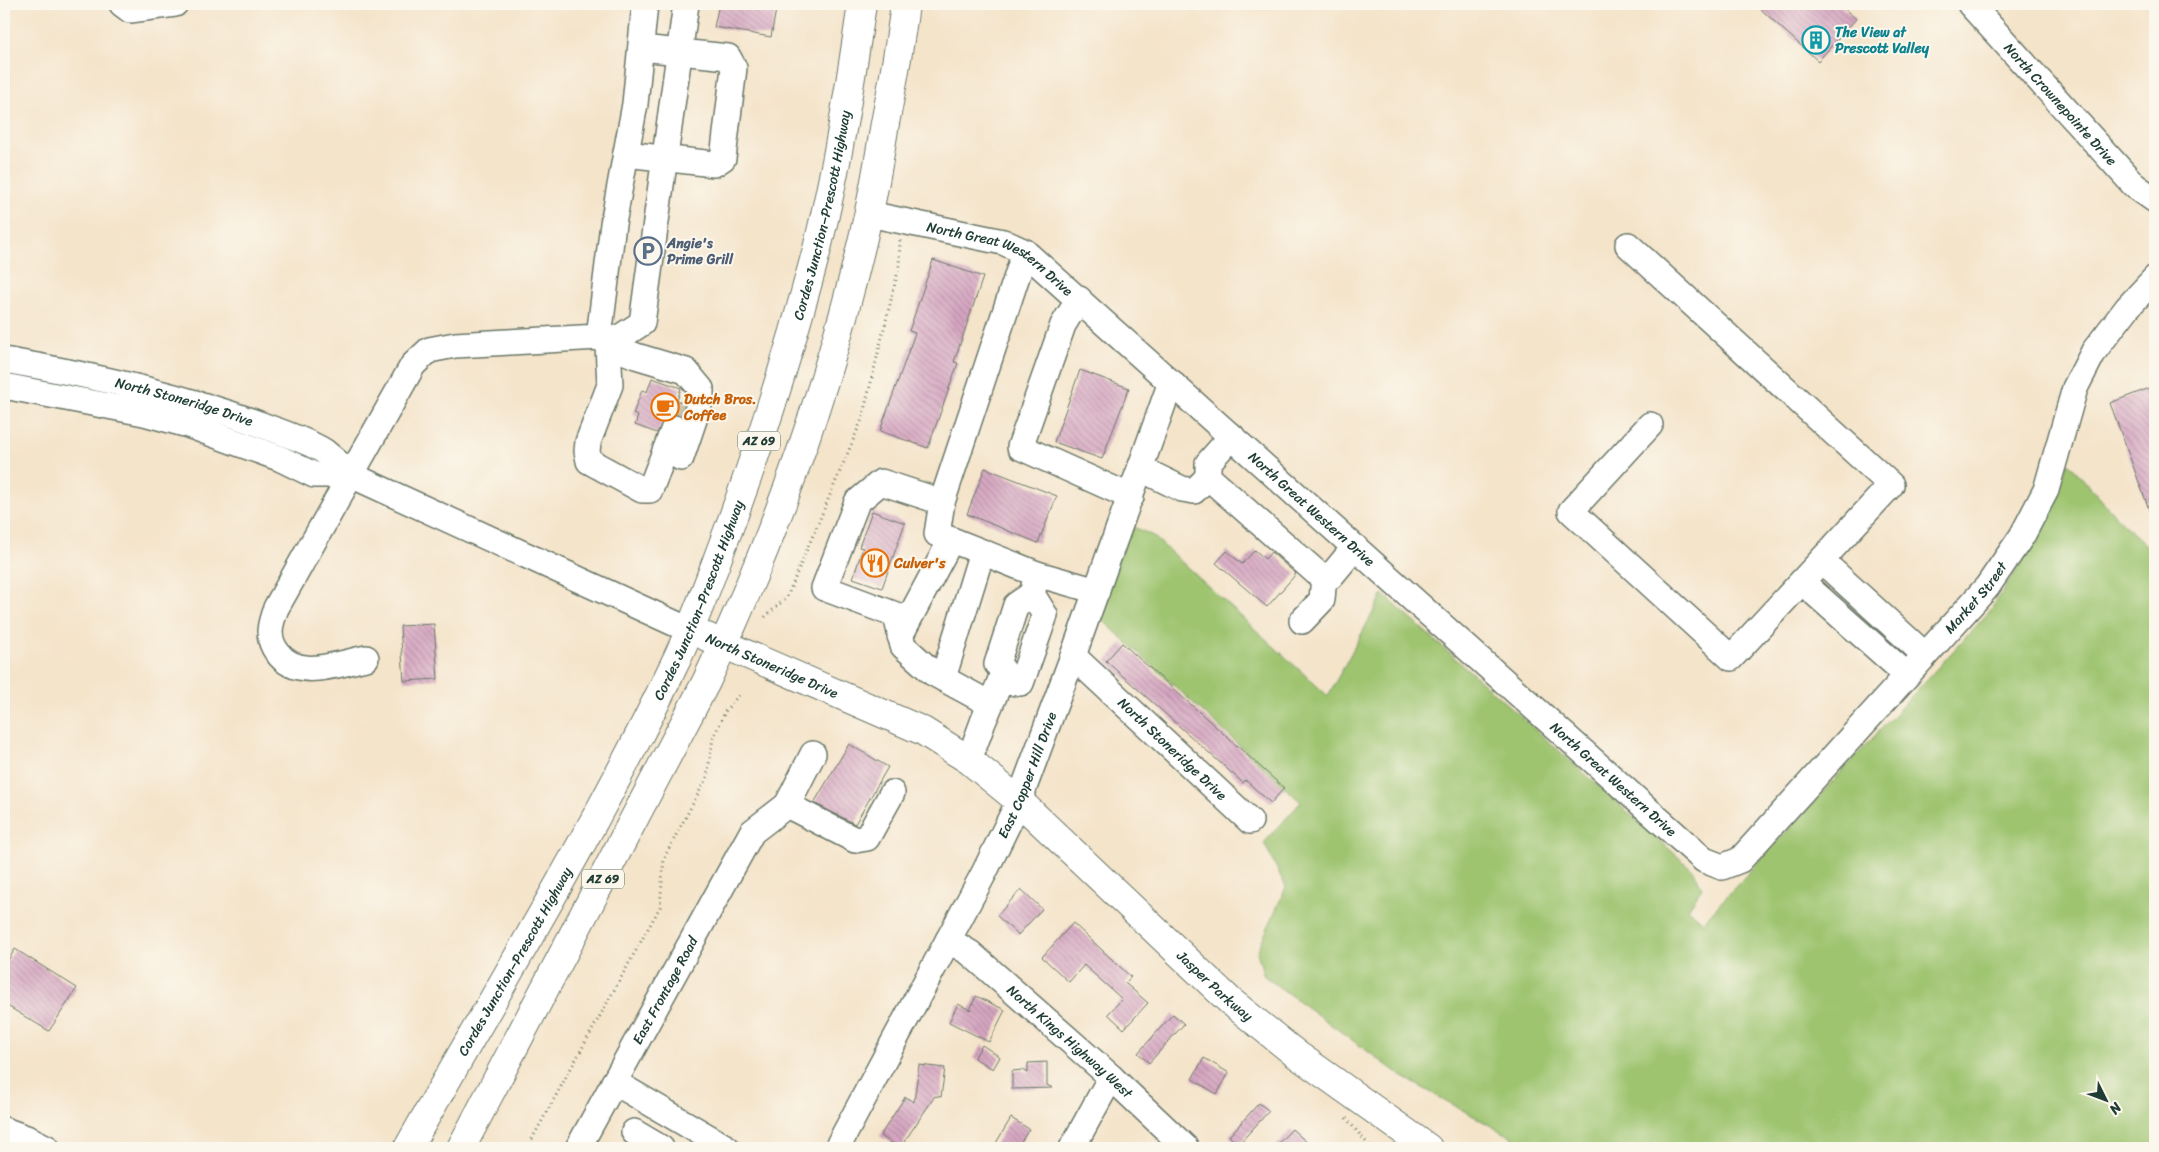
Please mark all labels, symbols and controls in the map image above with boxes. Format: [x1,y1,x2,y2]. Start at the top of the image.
place label: The View at Prescott Valley [1835,20,1930,61]
building icon: The View at Prescott Valley [1801,25,1831,55]
street label: North Crownepointe Drive [1998,36,2124,172]
street label: Cordes Junction–Prescott Highway [785,108,858,323]
street label: North Great Western Drive [924,214,1079,303]
place label: Angie's Prime Grill [666,231,734,272]
parking icon: Angie's Prime Grill [633,236,663,266]
street label: North Stoneridge Drive [113,370,257,433]
place label: Dutch Bros. Coffee [683,387,756,428]
cafe icon: Dutch Bros. Coffee [650,392,680,422]
road number: AZ 69 [738,432,780,451]
street label: North Great Western Drive [1243,445,1381,573]
street label: Cordes Junction–Prescott Highway [646,496,751,705]
restaurant icon: Culver's [860,548,890,578]
place label: Culver's [893,551,946,576]
street label: Market Street [1938,555,2014,640]
street label: North Stoneridge Drive [702,625,843,705]
street label: North Stoneridge Drive [1112,691,1233,807]
street label: East Copper Hill Drive [990,708,1064,843]
street label: North Great Western Drive [1544,715,1683,843]
street label: Cordes Junction–Prescott Highway [451,861,579,1061]
road number: AZ 69 [582,870,624,889]
street label: East Frontage Road [625,930,706,1049]
street label: Jasper Parkway [1170,943,1259,1028]
street label: North Kings Highway West [1001,978,1140,1105]
north arrow [2082,1074,2132,1124]
text: N [2103,1096,2128,1121]

